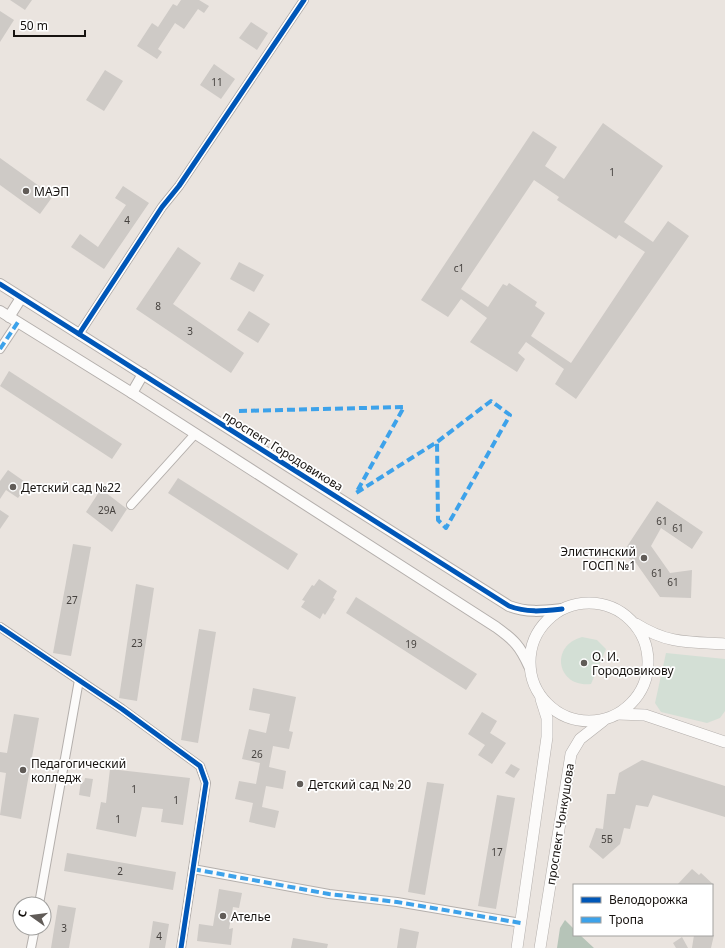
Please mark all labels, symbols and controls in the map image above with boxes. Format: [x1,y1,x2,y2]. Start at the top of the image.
scale bar [14,12,85,38]
text: 50 m [20,17,48,34]
house number: 11 [211,75,223,89]
house number: 1 [609,165,615,179]
place label: МАЭП [34,183,69,200]
marker: МАЭП [21,186,31,196]
house number: 4 [124,213,130,227]
house number: с1 [454,261,464,275]
house number: 8 [155,299,161,313]
house number: 3 [187,324,193,338]
street label: проспект Городовикова [220,407,346,495]
place label: Детский сад №22 [21,479,121,496]
marker: Детский сад №22 [8,482,18,492]
house number: 29А [98,503,117,517]
house number: 61 [656,514,668,528]
house number: 61 [672,521,684,535]
place label: Элистинский ГОСП №1 [560,543,636,574]
marker: Элистинский ГОСП №1 [639,553,649,563]
house number: 61 [651,566,663,580]
house number: 61 [667,575,679,589]
house number: 27 [66,593,78,607]
house number: 23 [131,636,143,650]
house number: 19 [405,637,417,651]
place label: О. И. Городовикову [592,648,675,679]
marker: О. И. Городовикову [579,658,589,668]
house number: 26 [251,747,263,761]
place label: Педагогический колледж [31,755,126,786]
street label: проспект Чонкушова [542,762,578,886]
marker: Педагогический колледж [18,765,28,775]
place label: Детский сад № 20 [308,776,411,793]
marker: Детский сад № 20 [295,779,305,789]
house number: 1 [131,782,137,796]
house number: 1 [173,793,179,807]
house number: 1 [115,812,121,826]
house number: 5Б [601,832,613,846]
house number: 17 [491,845,503,859]
house number: 2 [117,864,123,878]
legend [573,884,713,936]
text: Велодорожка [609,891,688,908]
north arrow [12,896,52,936]
text: С [14,908,30,919]
place label: Ателье [231,908,271,925]
marker: Ателье [218,911,228,921]
text: Тропа [609,911,644,928]
house number: 3 [61,921,67,935]
house number: 4 [156,929,162,943]

